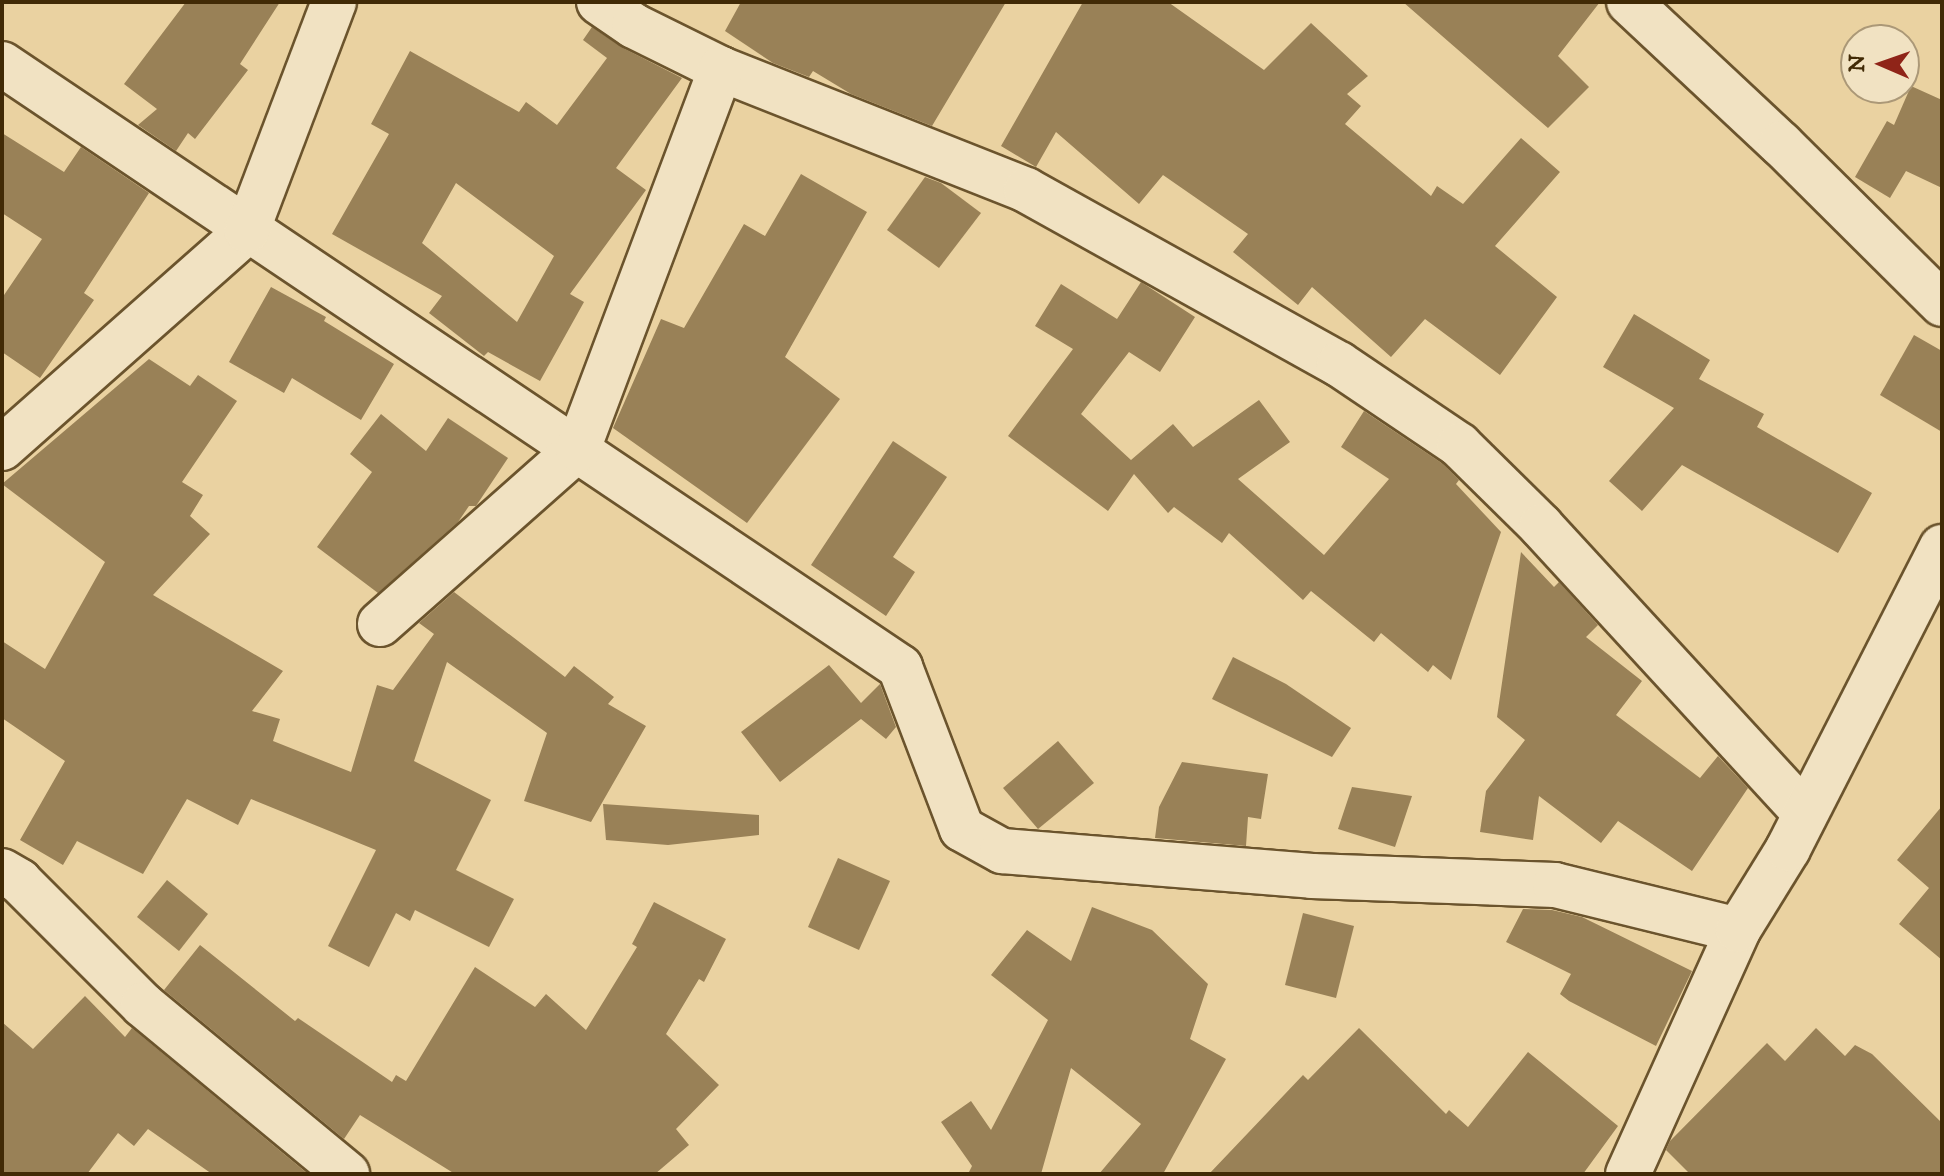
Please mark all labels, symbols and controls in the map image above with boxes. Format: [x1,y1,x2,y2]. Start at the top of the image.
north arrow [1840,24,1920,104]
text: N [1844,54,1871,73]

